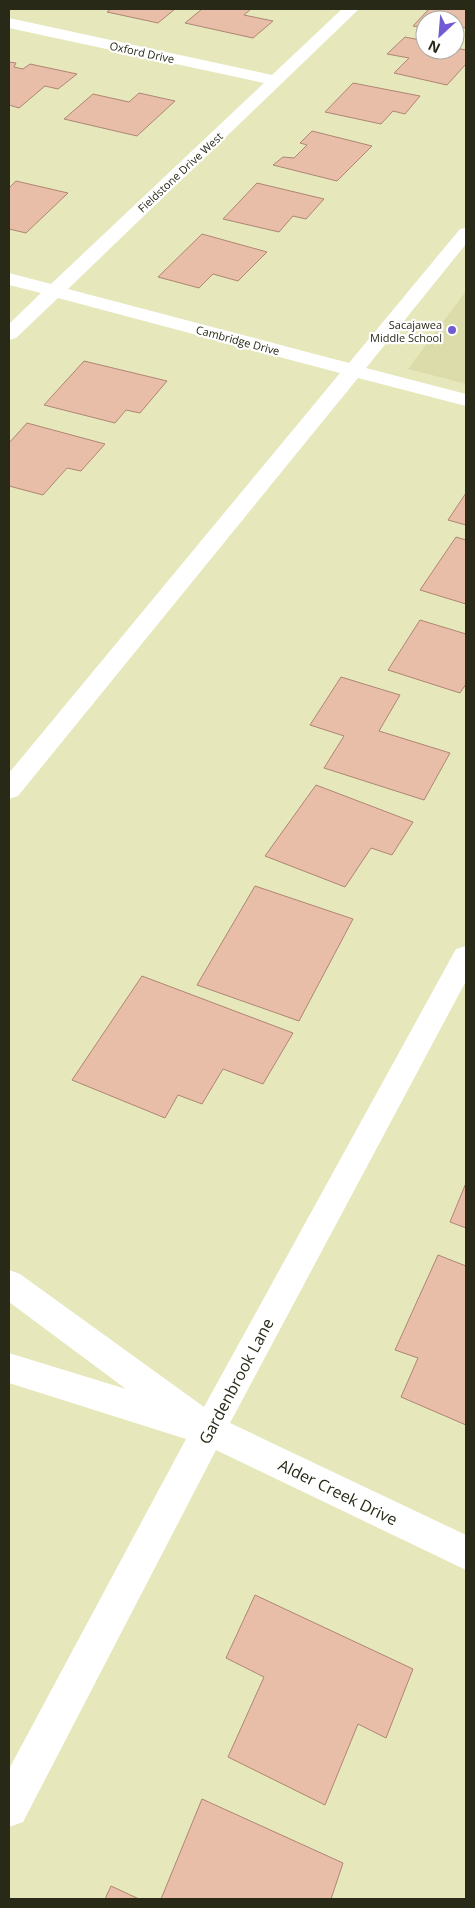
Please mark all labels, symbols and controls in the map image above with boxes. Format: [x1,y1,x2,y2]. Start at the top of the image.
north arrow [415,10,465,60]
text: N [425,36,443,58]
street label: Oxford Drive [108,38,176,66]
street label: Fieldstone Drive West [134,129,226,215]
place label: Sacajawea Middle School [370,317,442,345]
street label: Cambridge Drive [195,322,281,358]
marker: Sacajawea Middle School [446,324,458,336]
street label: Gardenbrook Lane [193,1314,279,1448]
street label: Alder Creek Drive [275,1454,401,1530]

